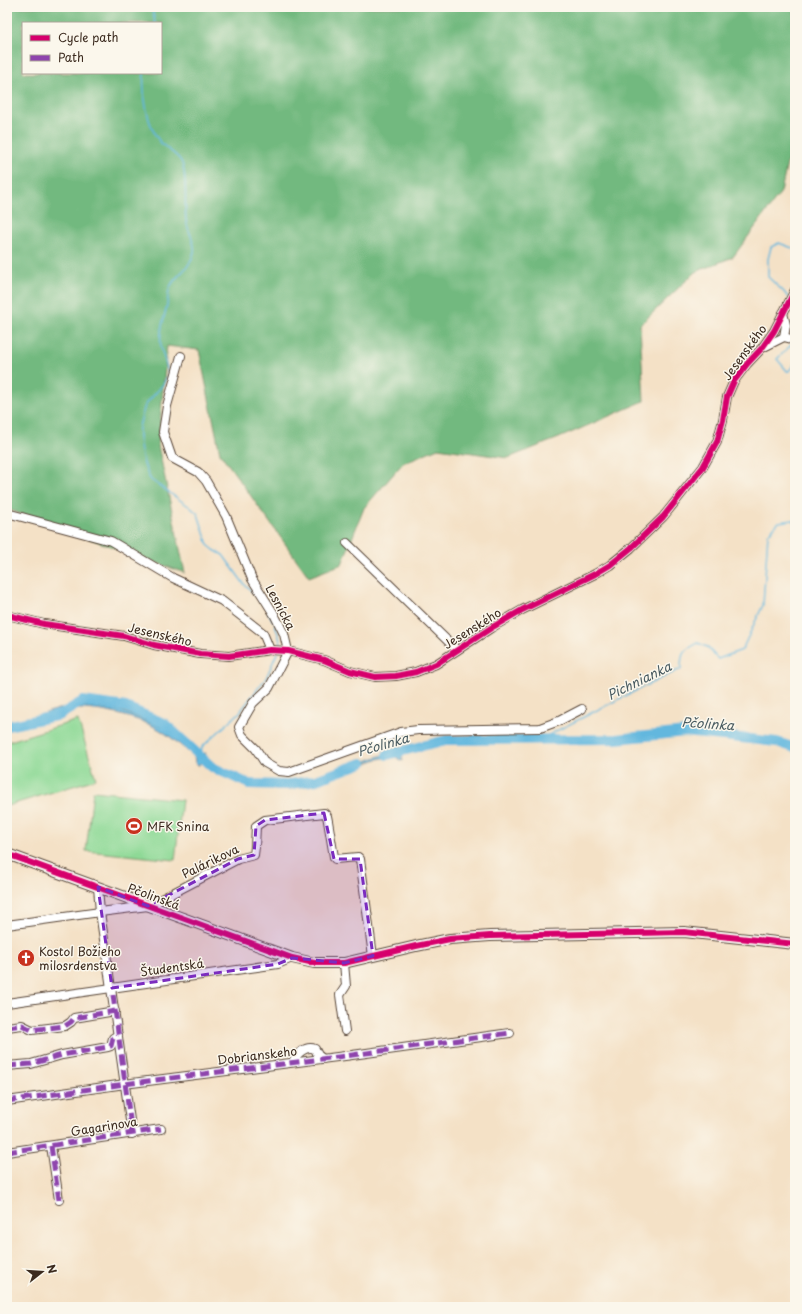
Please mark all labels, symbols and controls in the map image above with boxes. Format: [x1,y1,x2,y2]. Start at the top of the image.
legend [22,22,162,74]
text: Cycle path [58,28,119,46]
text: Path [58,48,84,66]
street label: Jesenského [718,320,771,384]
street label: Lesnícka [262,581,301,633]
street label: Jesenského [440,603,505,653]
street label: Jesenského [126,618,194,650]
water label: Pichnianka [604,656,675,704]
water label: Pčolinka [681,712,736,734]
water label: Pčolinka [355,727,412,760]
sports icon: MFK Snina [124,816,144,836]
place label: MFK Snina [147,817,210,835]
street label: Palárikova [178,839,242,883]
street label: Pčolinská [125,878,183,914]
place label: Kostol Božieho milosrdenstva [39,942,121,974]
church icon: Kostol Božieho milosrdenstva [16,948,36,968]
street label: Študentská [139,954,205,980]
street label: Dobrianskeho [216,1041,298,1069]
street label: Gagarinova [69,1112,139,1140]
north arrow [22,1252,62,1292]
text: N [43,1262,62,1276]

